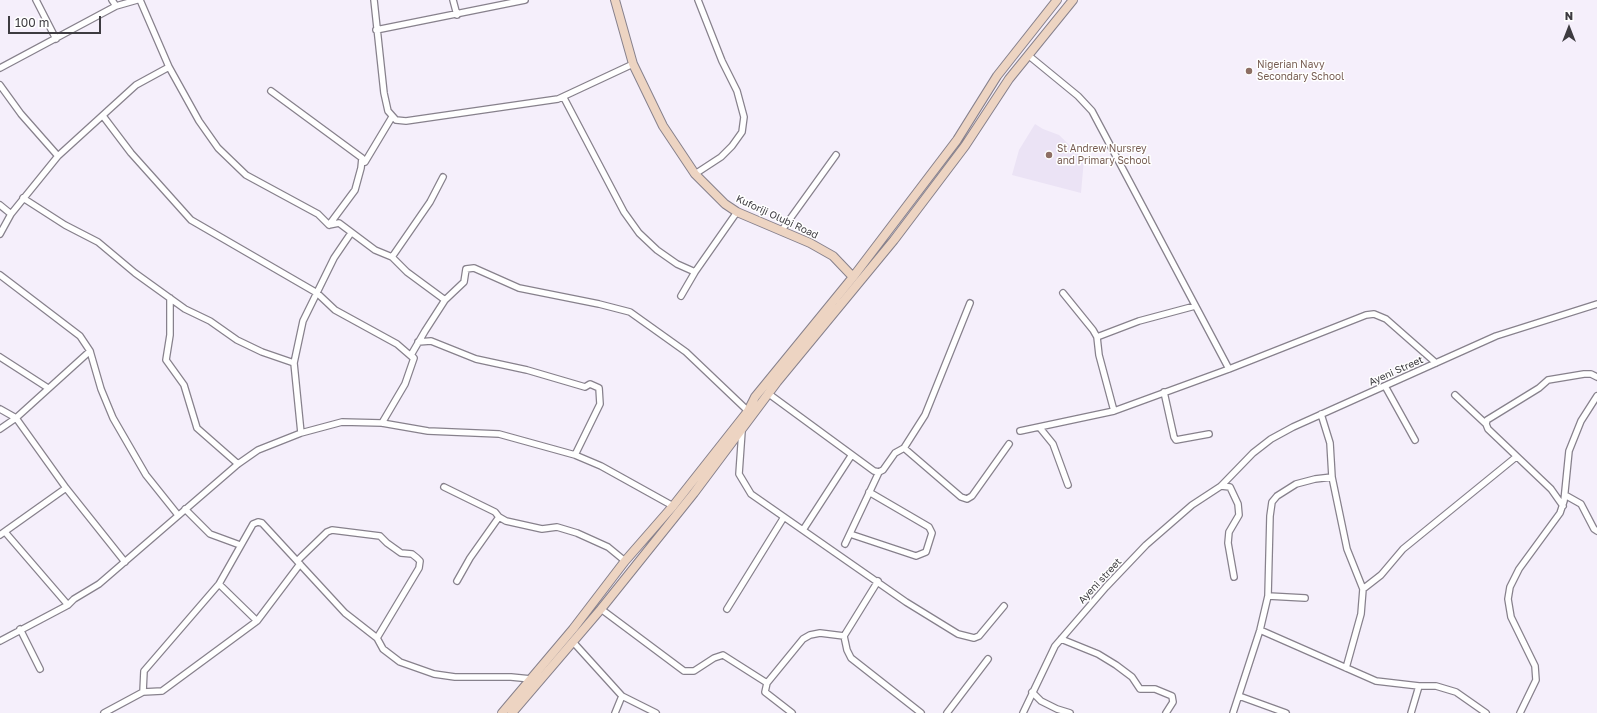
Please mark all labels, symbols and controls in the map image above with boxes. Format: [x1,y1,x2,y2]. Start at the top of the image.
scale bar [10,8,103,34]
north arrow [1549,8,1589,48]
text: N [1565,9,1573,22]
text: 100 m [15,15,49,30]
place label: Nigerian Navy Secondary School [1257,59,1344,82]
marker: Nigerian Navy Secondary School [1244,66,1254,76]
place label: St Andrew Nursrey and Primary School [1057,143,1151,166]
marker: St Andrew Nursrey and Primary School [1044,150,1054,160]
street label: Kuforiji Olubi Road [734,193,820,241]
street label: Ayeni Street [1367,354,1425,388]
street label: Ayeni street [1076,556,1124,606]

